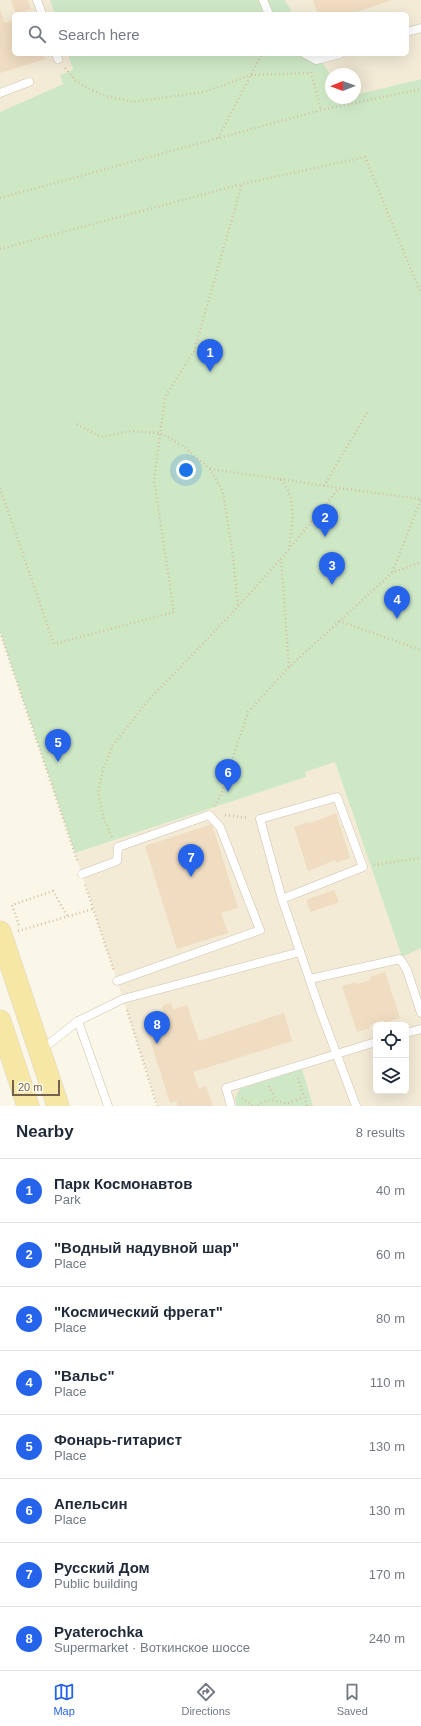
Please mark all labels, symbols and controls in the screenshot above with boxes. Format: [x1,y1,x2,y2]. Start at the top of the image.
search box [12,12,409,56]
icon: search [26,23,48,45]
text: Search here [58,26,140,43]
north arrow [325,68,361,104]
pin: 1 [197,339,223,372]
your location [176,460,196,480]
pin: 2 [312,504,338,537]
pin: 3 [319,552,345,585]
pin: 4 [384,586,410,619]
pin: 5 [45,729,71,762]
pin: 6 [215,759,241,792]
pin: 7 [178,844,204,877]
pin: 8 [144,1011,170,1044]
map controls [373,1022,409,1094]
button: locate [373,1022,409,1058]
button: layers [373,1058,409,1094]
scale bar [12,1078,60,1097]
text: 20 m [18,1081,42,1093]
text: Nearby [16,1122,74,1141]
text: 8 results [356,1125,405,1140]
text: Парк Космонавтов [54,1175,192,1192]
text: 1 [25,1183,33,1198]
text: 40 m [376,1183,405,1198]
text: Park [54,1192,81,1207]
text: "Водный надувной шар" [54,1239,239,1256]
text: 2 [25,1247,33,1262]
text: 60 m [376,1247,405,1262]
text: Place [54,1256,87,1271]
text: "Космический фрегат" [54,1303,223,1320]
text: 3 [25,1311,33,1326]
text: 80 m [376,1311,405,1326]
text: Place [54,1320,87,1335]
text: "Вальс" [54,1367,115,1384]
text: 4 [25,1375,33,1390]
text: 110 m [370,1375,405,1390]
text: Place [54,1384,87,1399]
text: Фонарь-гитарист [54,1431,182,1448]
text: 5 [25,1439,33,1454]
text: 130 m [369,1439,405,1454]
text: Place [54,1448,87,1463]
text: Апельсин [54,1495,128,1512]
text: 6 [25,1503,33,1518]
text: 130 m [369,1503,405,1518]
text: Place [54,1512,87,1527]
text: Русский Дом [54,1559,150,1576]
text: 7 [25,1567,33,1582]
text: 170 m [369,1567,405,1582]
text: Public building [54,1576,138,1591]
text: Pyaterochka [54,1623,143,1640]
text: 8 [25,1631,33,1646]
text: 240 m [369,1631,405,1646]
text: Supermarket · Воткинское шоссе [54,1640,250,1655]
tab: Map [53,1681,75,1717]
tab: Directions [181,1681,230,1717]
tab: Saved [337,1681,368,1717]

